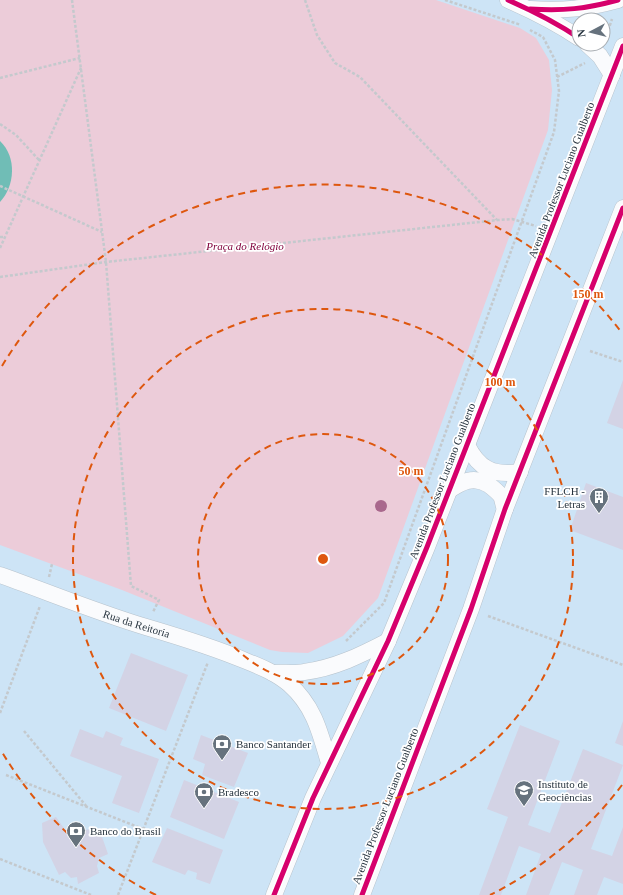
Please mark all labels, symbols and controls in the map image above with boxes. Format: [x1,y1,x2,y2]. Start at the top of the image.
north arrow [571,12,611,52]
text: N [575,28,588,38]
street label: Avenida Professor Luciano Gualberto [526,100,597,260]
park label: Praça do Relógio [205,240,284,252]
text: 150 m [573,287,604,301]
text: 100 m [485,375,516,389]
street label: Avenida Professor Luciano Gualberto [407,401,478,561]
text: 50 m [399,464,424,478]
place label: FFLCH - Letras [544,485,585,510]
building icon: FFLCH - Letras [588,486,610,514]
centre of rings [316,552,330,566]
street label: Rua da Reitoria [102,607,171,640]
street label: Avenida Professor Luciano Gualberto [350,726,421,886]
bank icon: Banco Santander [211,733,233,761]
place label: Banco Santander [236,738,311,750]
place label: Instituto de Geociências [538,778,592,803]
school or university icon: Instituto de Geociências [513,779,535,807]
bank icon: Bradesco [193,781,215,809]
place label: Bradesco [218,786,259,798]
bank icon: Banco do Brasil [65,820,87,848]
place label: Banco do Brasil [90,825,161,837]

